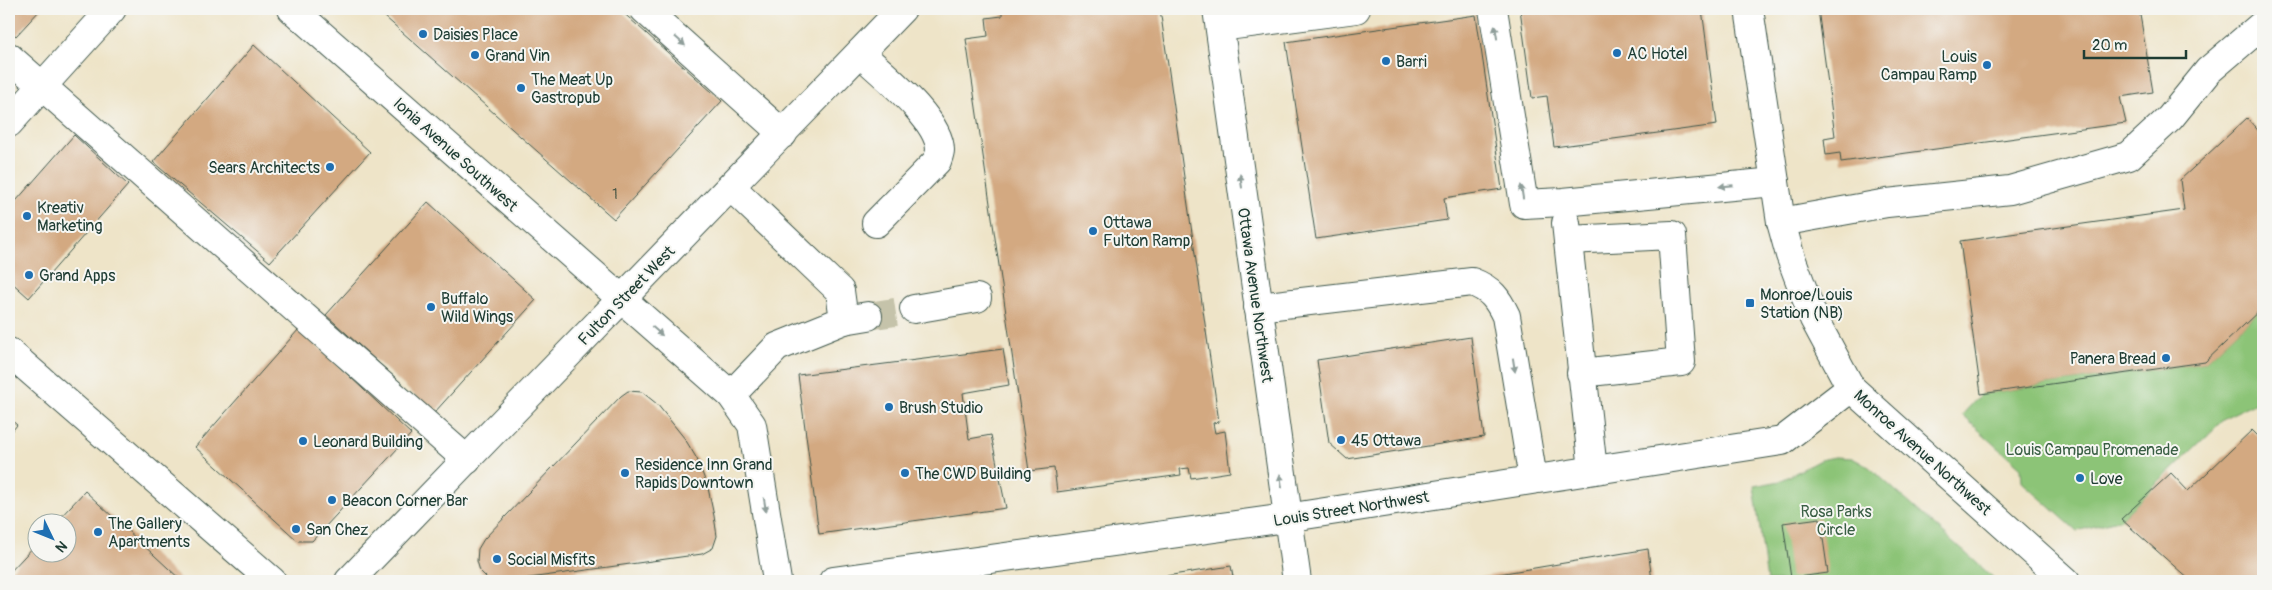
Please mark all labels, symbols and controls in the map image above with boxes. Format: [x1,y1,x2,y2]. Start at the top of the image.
one-way arrow [1492,23,1500,39]
place label: Daisies Place [433,25,518,45]
marker: Daisies Place [417,28,429,40]
scale bar [2084,28,2187,60]
one-way arrow [674,35,686,47]
text: 20 m [2092,36,2127,55]
place label: AC Hotel [1627,44,1688,64]
place label: Grand Vin [485,46,550,66]
marker: AC Hotel [1611,47,1623,59]
place label: Louis Campau Ramp [1881,47,1977,85]
marker: Grand Vin [469,49,481,61]
place label: Barri [1396,52,1427,72]
marker: Barri [1380,55,1392,67]
marker: Louis Campau Ramp [1981,59,1993,71]
place label: The Meat Up Gastropub [531,70,613,108]
marker: The Meat Up Gastropub [515,82,527,94]
street label: Ionia Avenue Southwest [389,94,522,216]
place label: Sears Architects [208,158,320,178]
marker: Sears Architects [324,161,336,173]
one-way arrow [1236,173,1244,189]
one-way arrow [1718,183,1734,191]
one-way arrow [1518,184,1526,200]
house number: 1 [612,186,618,203]
place label: Kreativ Marketing [37,198,102,236]
street label: Ottawa Avenue Northwest [1233,206,1277,384]
marker: Kreativ Marketing [21,210,33,222]
place label: Ottawa Fulton Ramp [1103,213,1190,251]
marker: Ottawa Fulton Ramp [1087,225,1099,237]
street label: Fulton Street West [574,241,680,350]
place label: Grand Apps [39,266,115,286]
marker: Grand Apps [23,269,35,281]
place label: Monroe/Louis Station (NB) [1760,285,1852,323]
place label: Buffalo Wild Wings [441,289,513,327]
marker: Monroe/Louis Station (NB) [1744,297,1756,309]
marker: Buffalo Wild Wings [425,301,437,313]
one-way arrow [650,326,663,337]
place label: Panera Bread [2070,349,2156,369]
marker: Panera Bread [2160,352,2172,364]
one-way arrow [1510,357,1518,373]
street label: Monroe Avenue Northwest [1849,386,1996,520]
place label: Brush Studio [899,398,983,418]
marker: Brush Studio [883,401,895,413]
place label: 45 Ottawa [1351,431,1421,451]
place label: Leonard Building [313,432,423,452]
marker: 45 Ottawa [1335,434,1347,446]
marker: Leonard Building [297,435,309,447]
park label: Louis Campau Promenade [2005,440,2179,460]
place label: Residence Inn Grand Rapids Downtown [635,455,773,493]
place label: The CWD Building [915,464,1031,484]
marker: Residence Inn Grand Rapids Downtown [619,467,631,479]
marker: The CWD Building [899,467,911,479]
place label: Love [2090,469,2123,489]
marker: Love [2074,472,2086,484]
one-way arrow [1277,473,1285,489]
street label: Louis Street Northwest [1272,487,1431,531]
place label: Beacon Corner Bar [342,491,468,511]
marker: Beacon Corner Bar [326,494,338,506]
one-way arrow [761,497,769,513]
park label: Rosa Parks Circle [1800,502,1872,540]
north arrow [28,512,78,562]
place label: The Gallery Apartments [108,514,190,552]
place label: San Chez [306,520,368,540]
marker: San Chez [290,523,302,535]
marker: The Gallery Apartments [92,526,104,538]
text: N [52,537,71,556]
place label: Social Misfits [507,550,595,570]
marker: Social Misfits [491,553,503,565]

